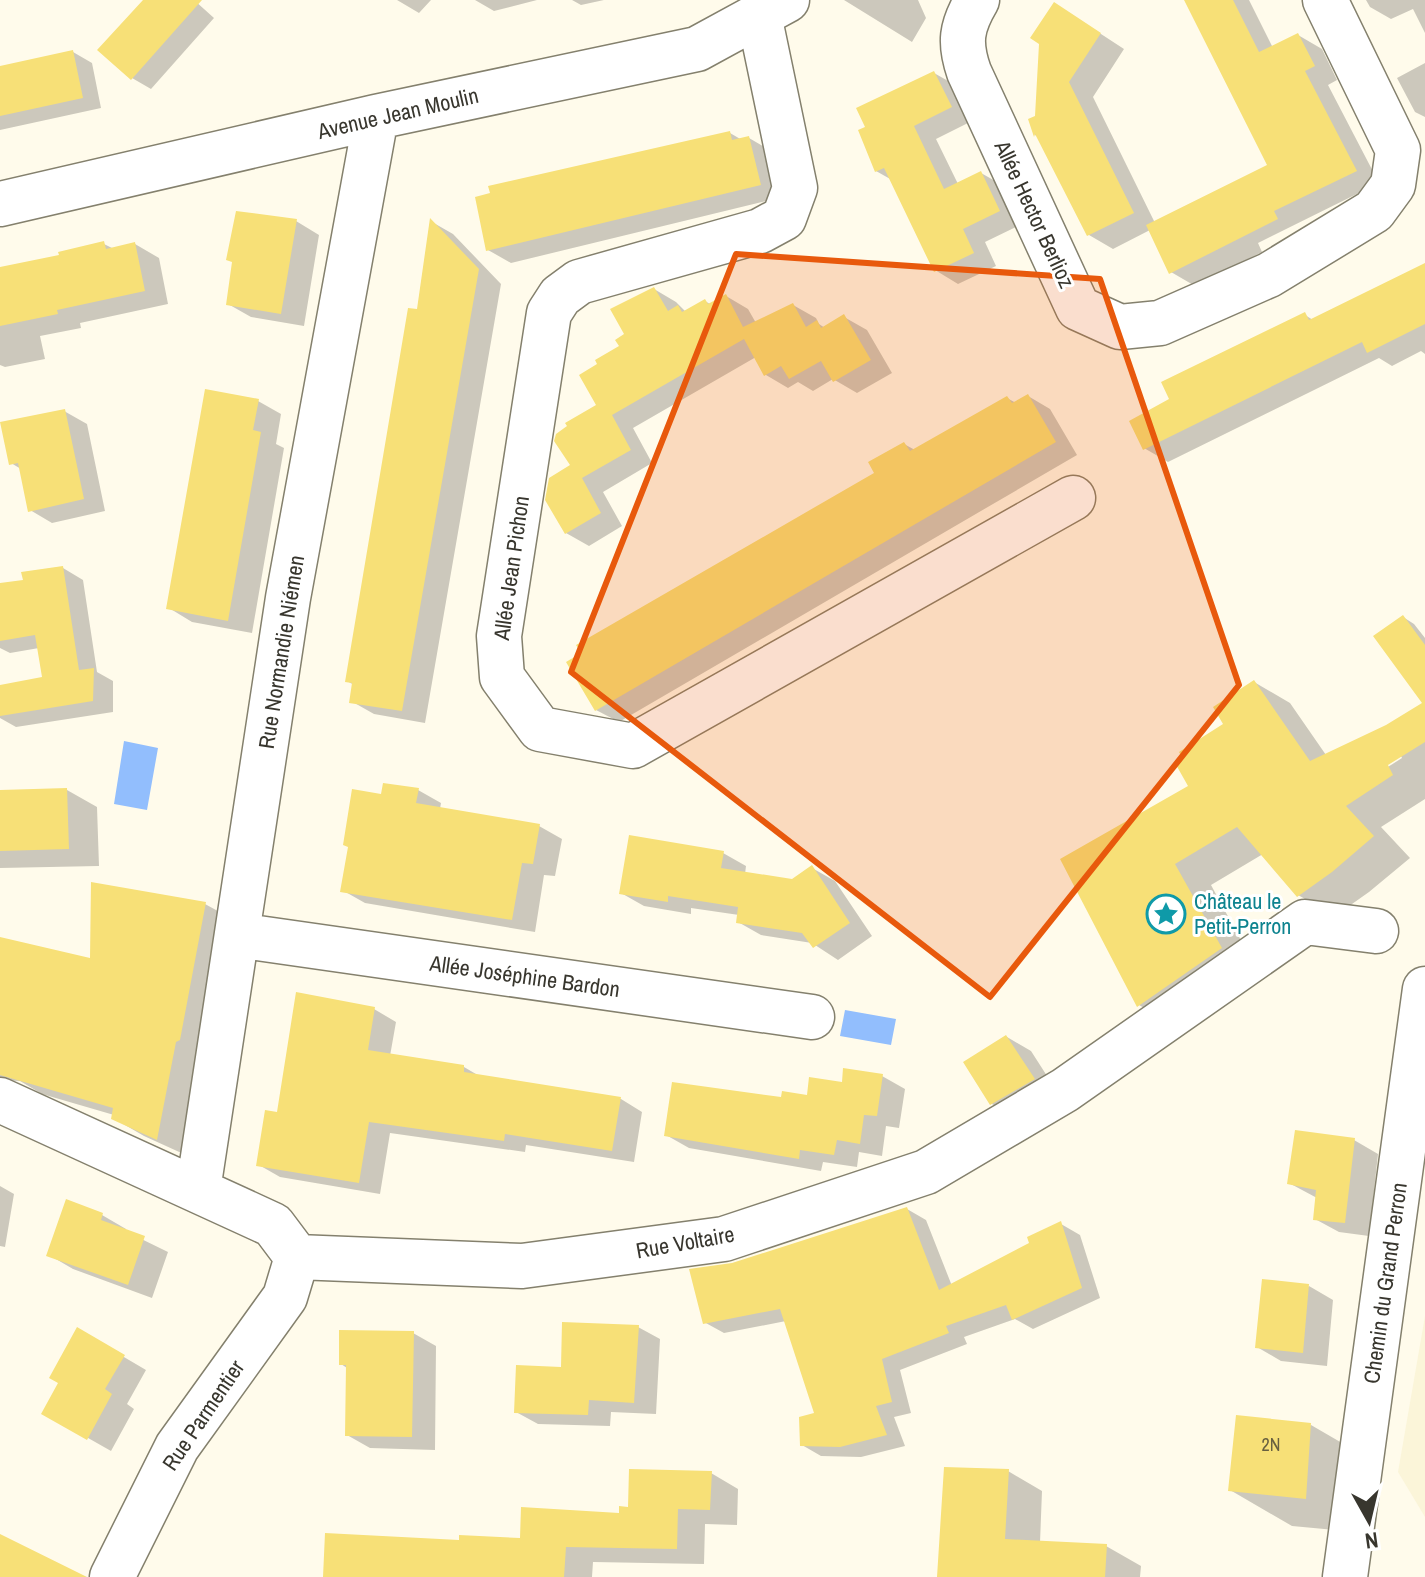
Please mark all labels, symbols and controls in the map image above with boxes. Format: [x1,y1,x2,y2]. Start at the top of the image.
street label: Avenue Jean Moulin [314,80,481,146]
street label: Allée Hector Berlioz [987,135,1082,293]
street label: Allée Jean Pichon [486,494,536,643]
street label: Rue Normandie Niémen [251,553,311,751]
place label: Château le Petit-Perron [1194,886,1291,941]
place icon: Château le Petit-Perron [1145,893,1187,935]
street label: Allée Joséphine Bardon [427,948,622,1004]
street label: Chemin du Grand Perron [1356,1181,1414,1385]
street label: Rue Voltaire [634,1219,736,1265]
street label: Rue Parmentier [155,1354,251,1476]
house number: 2N [1262,1432,1280,1457]
north arrow [1329,1481,1409,1561]
text: N [1363,1525,1380,1557]

